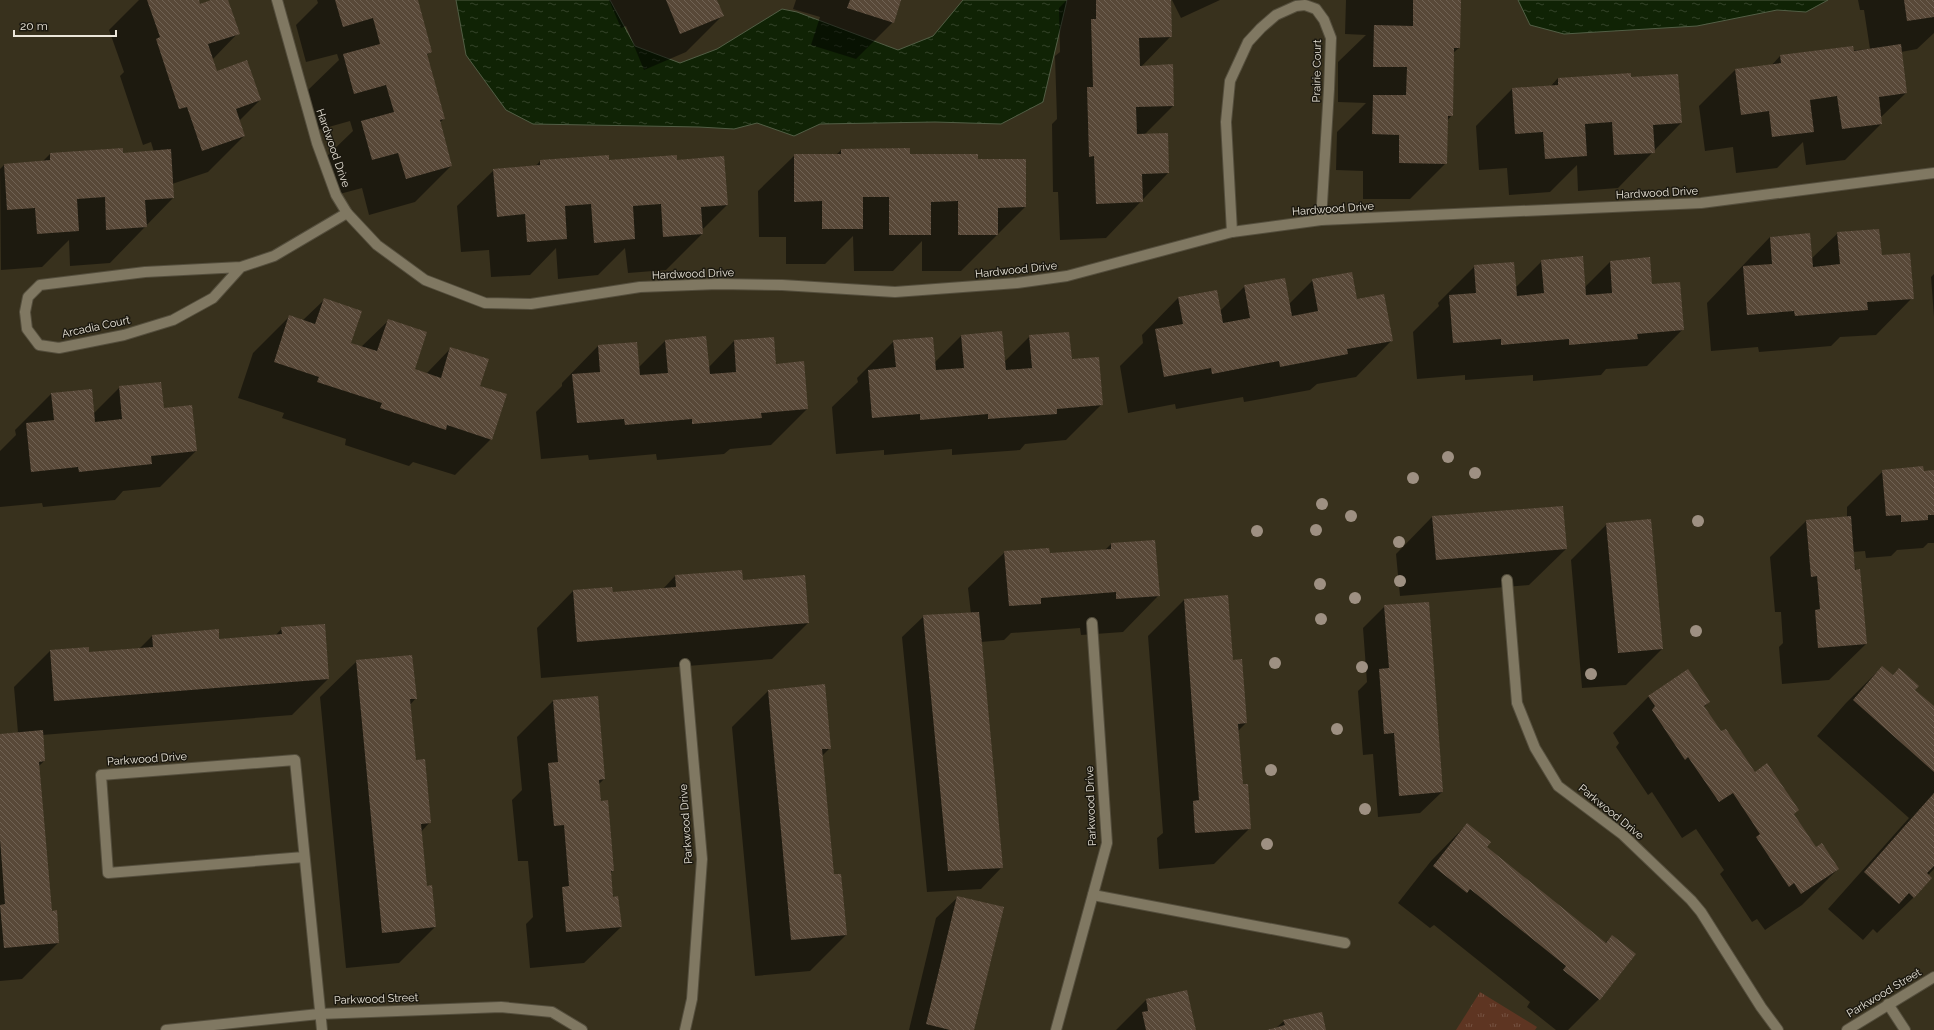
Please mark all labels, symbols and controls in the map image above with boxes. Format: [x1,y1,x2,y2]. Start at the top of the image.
scale bar [14,12,116,38]
text: 20 m [20,19,48,33]
street label: Prairie Court [1310,39,1324,102]
street label: Hardwood Drive [313,107,353,190]
street label: Hardwood Drive [1616,184,1699,202]
street label: Hardwood Drive [1291,200,1375,218]
street label: Hardwood Drive [974,259,1058,281]
street label: Hardwood Drive [652,266,735,282]
street label: Arcadia Court [61,313,132,341]
street label: Parkwood Drive [107,750,188,768]
street label: Parkwood Drive [1083,765,1099,846]
street label: Parkwood Drive [1576,782,1647,843]
street label: Parkwood Drive [677,783,695,864]
street label: Parkwood Street [1844,966,1924,1020]
street label: Parkwood Street [334,991,419,1007]

